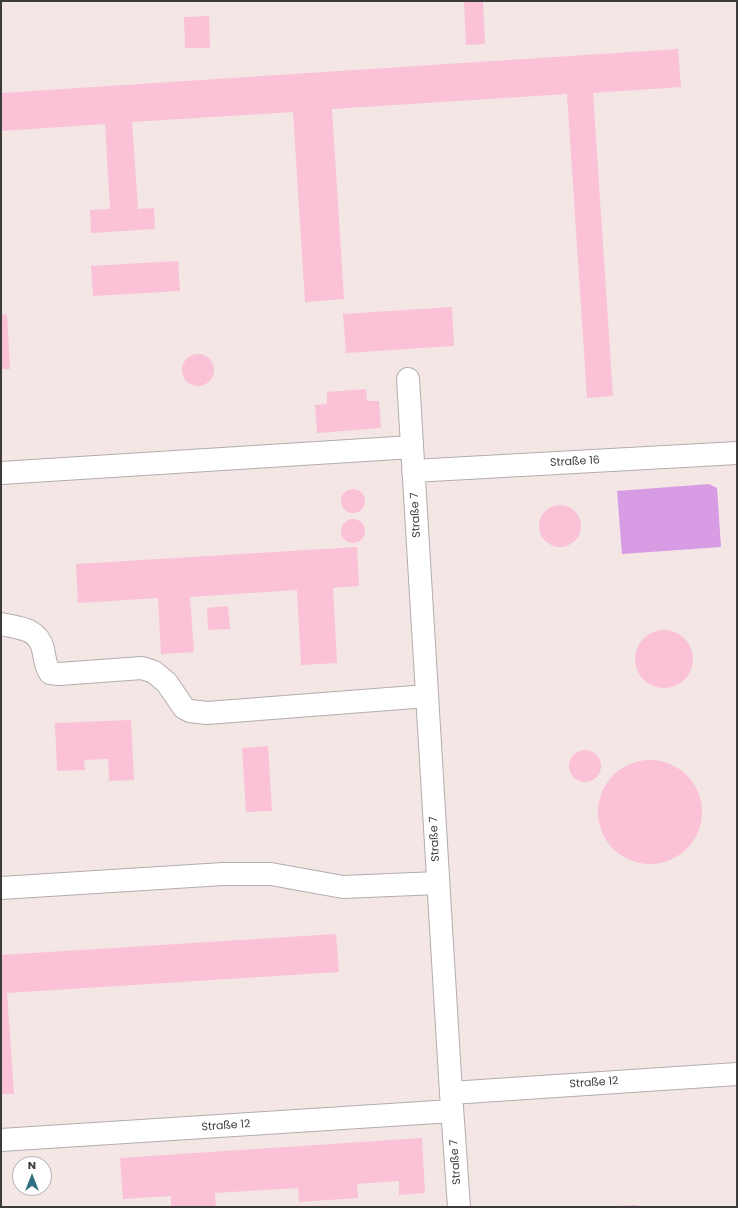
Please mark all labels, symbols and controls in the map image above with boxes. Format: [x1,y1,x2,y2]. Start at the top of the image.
street label: Straße 16 [550,454,600,470]
street label: Straße 7 [408,492,424,538]
street label: Straße 7 [427,816,443,862]
street label: Straße 12 [569,1075,619,1091]
street label: Straße 12 [201,1118,251,1134]
street label: Straße 7 [448,1139,464,1185]
north arrow [12,1156,52,1196]
text: N [28,1157,36,1173]

